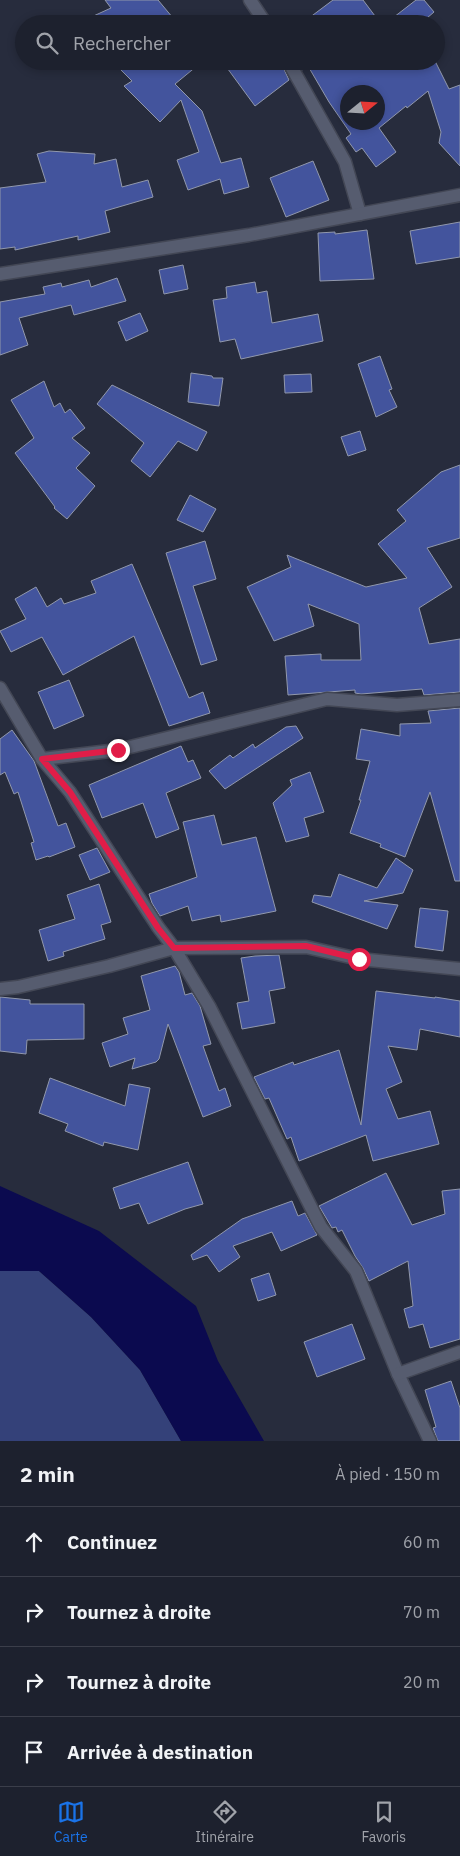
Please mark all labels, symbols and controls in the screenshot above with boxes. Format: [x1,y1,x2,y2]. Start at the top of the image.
search box [15,15,445,70]
icon: search [33,29,61,57]
text: Rechercher [73,31,171,55]
north arrow [340,85,385,130]
route end [107,739,130,762]
route start [348,948,371,971]
text: 2 min [20,1460,75,1488]
text: À pied · 150 m [335,1464,440,1484]
icon: ahead [20,1528,48,1556]
text: Continuez [67,1530,157,1554]
text: 60 m [403,1532,440,1552]
icon: right [20,1598,48,1626]
text: Tournez à droite [67,1600,211,1624]
text: 70 m [403,1602,440,1622]
icon: right [20,1668,48,1696]
text: Tournez à droite [67,1670,211,1694]
text: 20 m [403,1672,440,1692]
icon: arrive [20,1738,48,1766]
text: Arrivée à destination [67,1740,253,1764]
tab: Carte [54,1798,88,1846]
tab: Itinéraire [195,1798,254,1846]
tab: Favoris [361,1798,406,1846]

